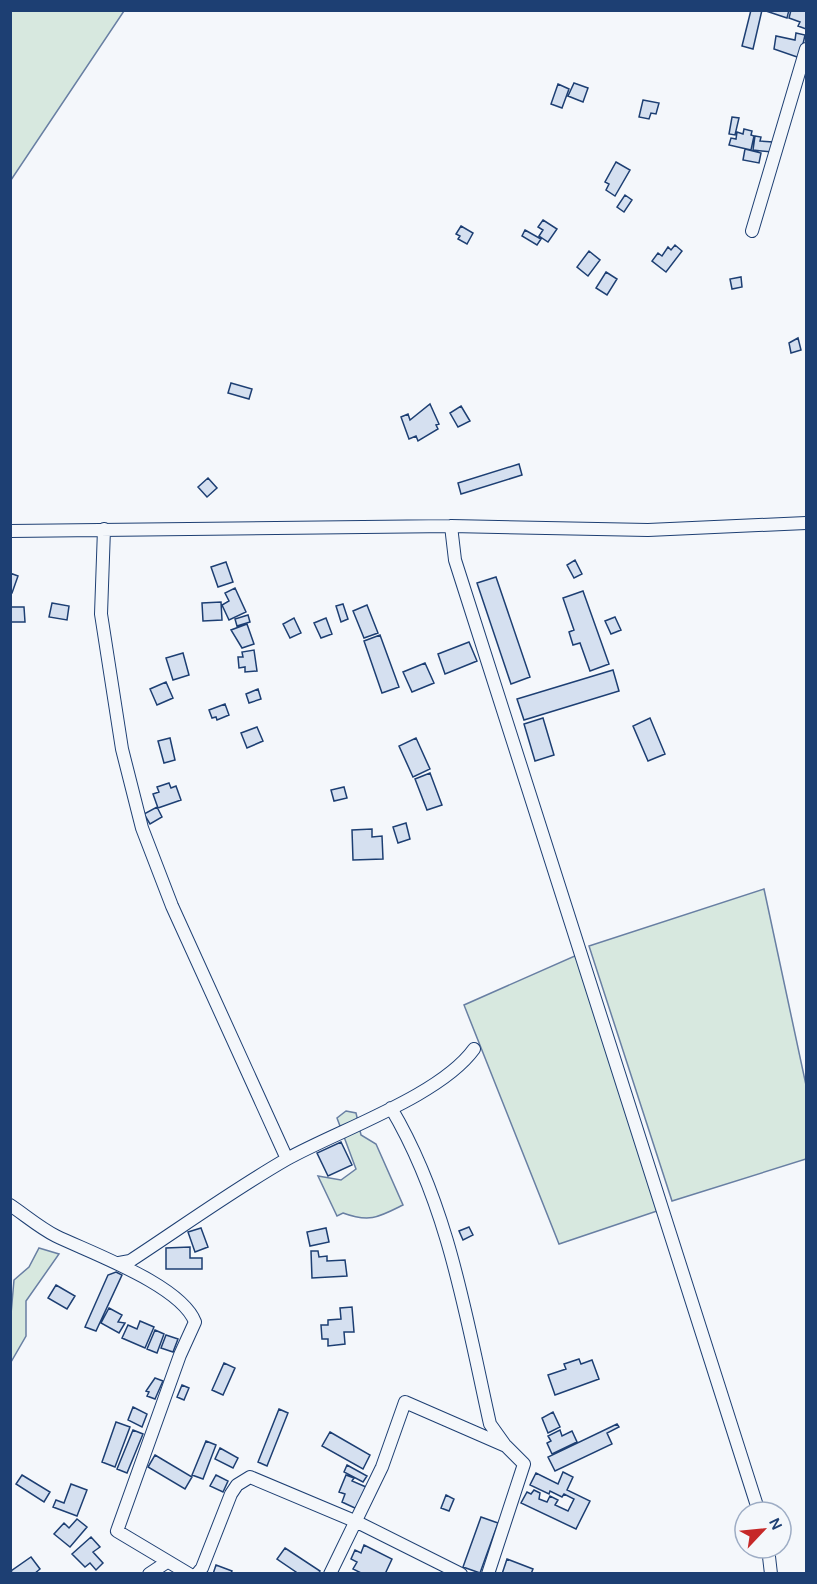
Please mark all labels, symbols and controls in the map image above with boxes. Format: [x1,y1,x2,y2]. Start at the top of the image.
north arrow [733,1500,793,1560]
text: N [765,1514,787,1533]

